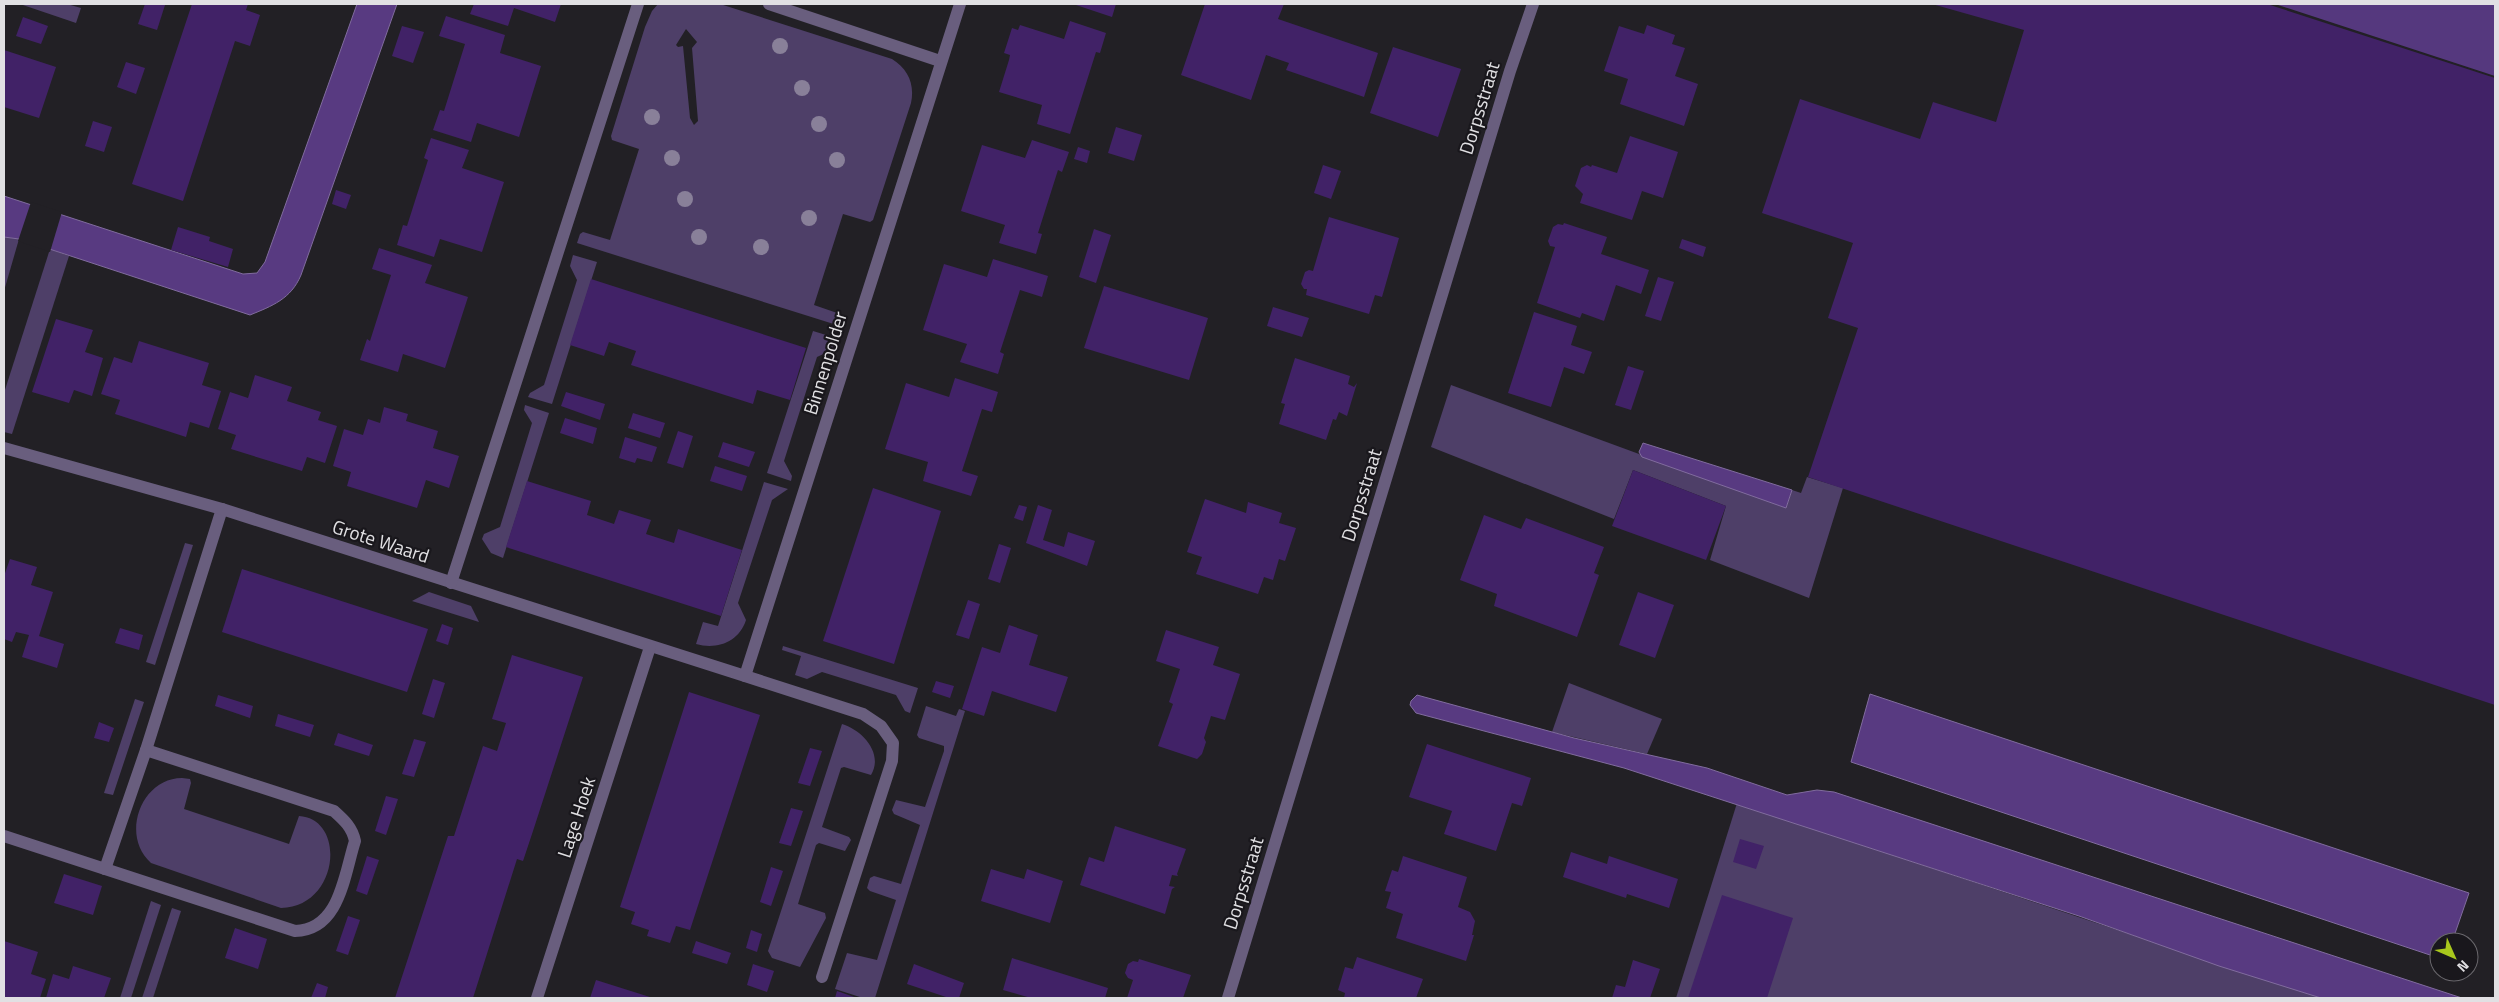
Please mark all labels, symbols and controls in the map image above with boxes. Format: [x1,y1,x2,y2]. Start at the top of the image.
street label: Dorpsstraat [1451,58,1506,158]
street label: Binnenpolder [795,307,854,418]
street label: Dorpsstraat [1333,445,1388,545]
street label: Grote Waard [329,511,433,570]
street label: Lage Hoek [549,773,602,861]
street label: Dorpsstraat [1215,833,1270,933]
north arrow [2429,932,2479,982]
text: N [2453,956,2474,977]

